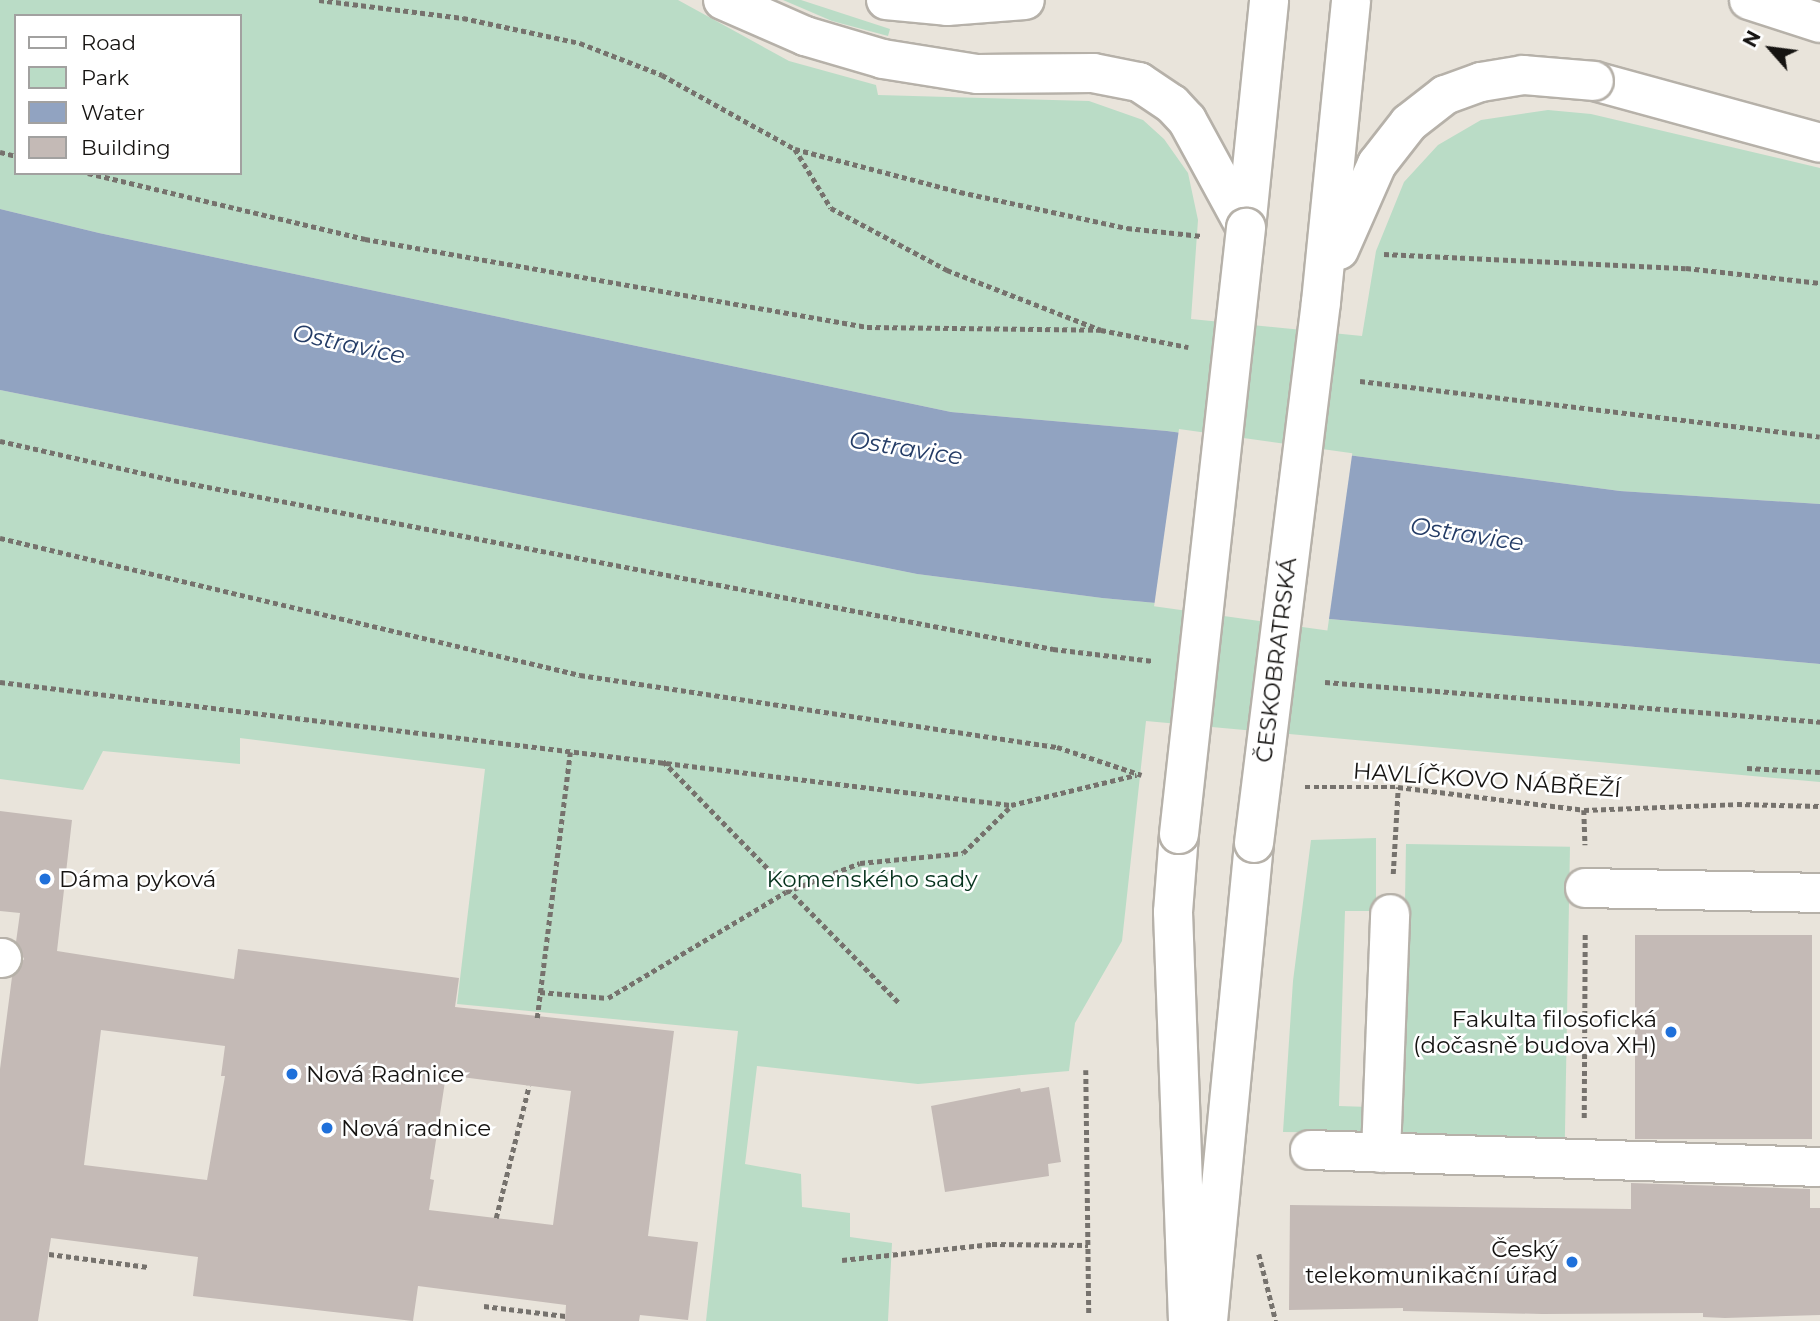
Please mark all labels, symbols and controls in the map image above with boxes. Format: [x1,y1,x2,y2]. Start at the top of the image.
legend [14,14,242,175]
north arrow [1736,14,1806,84]
text: N [1738,27,1766,51]
text: Road [81,30,136,55]
text: Park [81,65,129,90]
text: Water [81,100,145,125]
text: Building [81,135,171,160]
water label: Ostravice [290,318,408,370]
water label: Ostravice [847,425,965,471]
water label: Ostravice [1408,511,1526,557]
street label: ČESKOBRATRSKÁ [1250,556,1302,764]
street label: HAVLÍČKOVO NÁBŘEŽÍ [1352,757,1622,803]
place label: Dáma pyková [59,865,216,893]
park label: Komenského sady [766,865,978,893]
marker: Dáma pyková [37,871,53,887]
place label: Fakulta filosofická (dočasně budova XH) [1413,1005,1657,1059]
marker: Fakulta filosofická (dočasně budova XH) [1663,1024,1679,1040]
place label: Nová Radnice [306,1060,464,1088]
marker: Nová Radnice [284,1066,300,1082]
place label: Nová radnice [341,1114,491,1142]
marker: Nová radnice [319,1120,335,1136]
place label: Český telekomunikační úřad [1305,1235,1558,1289]
marker: Český telekomunikační úřad [1564,1254,1580,1270]

